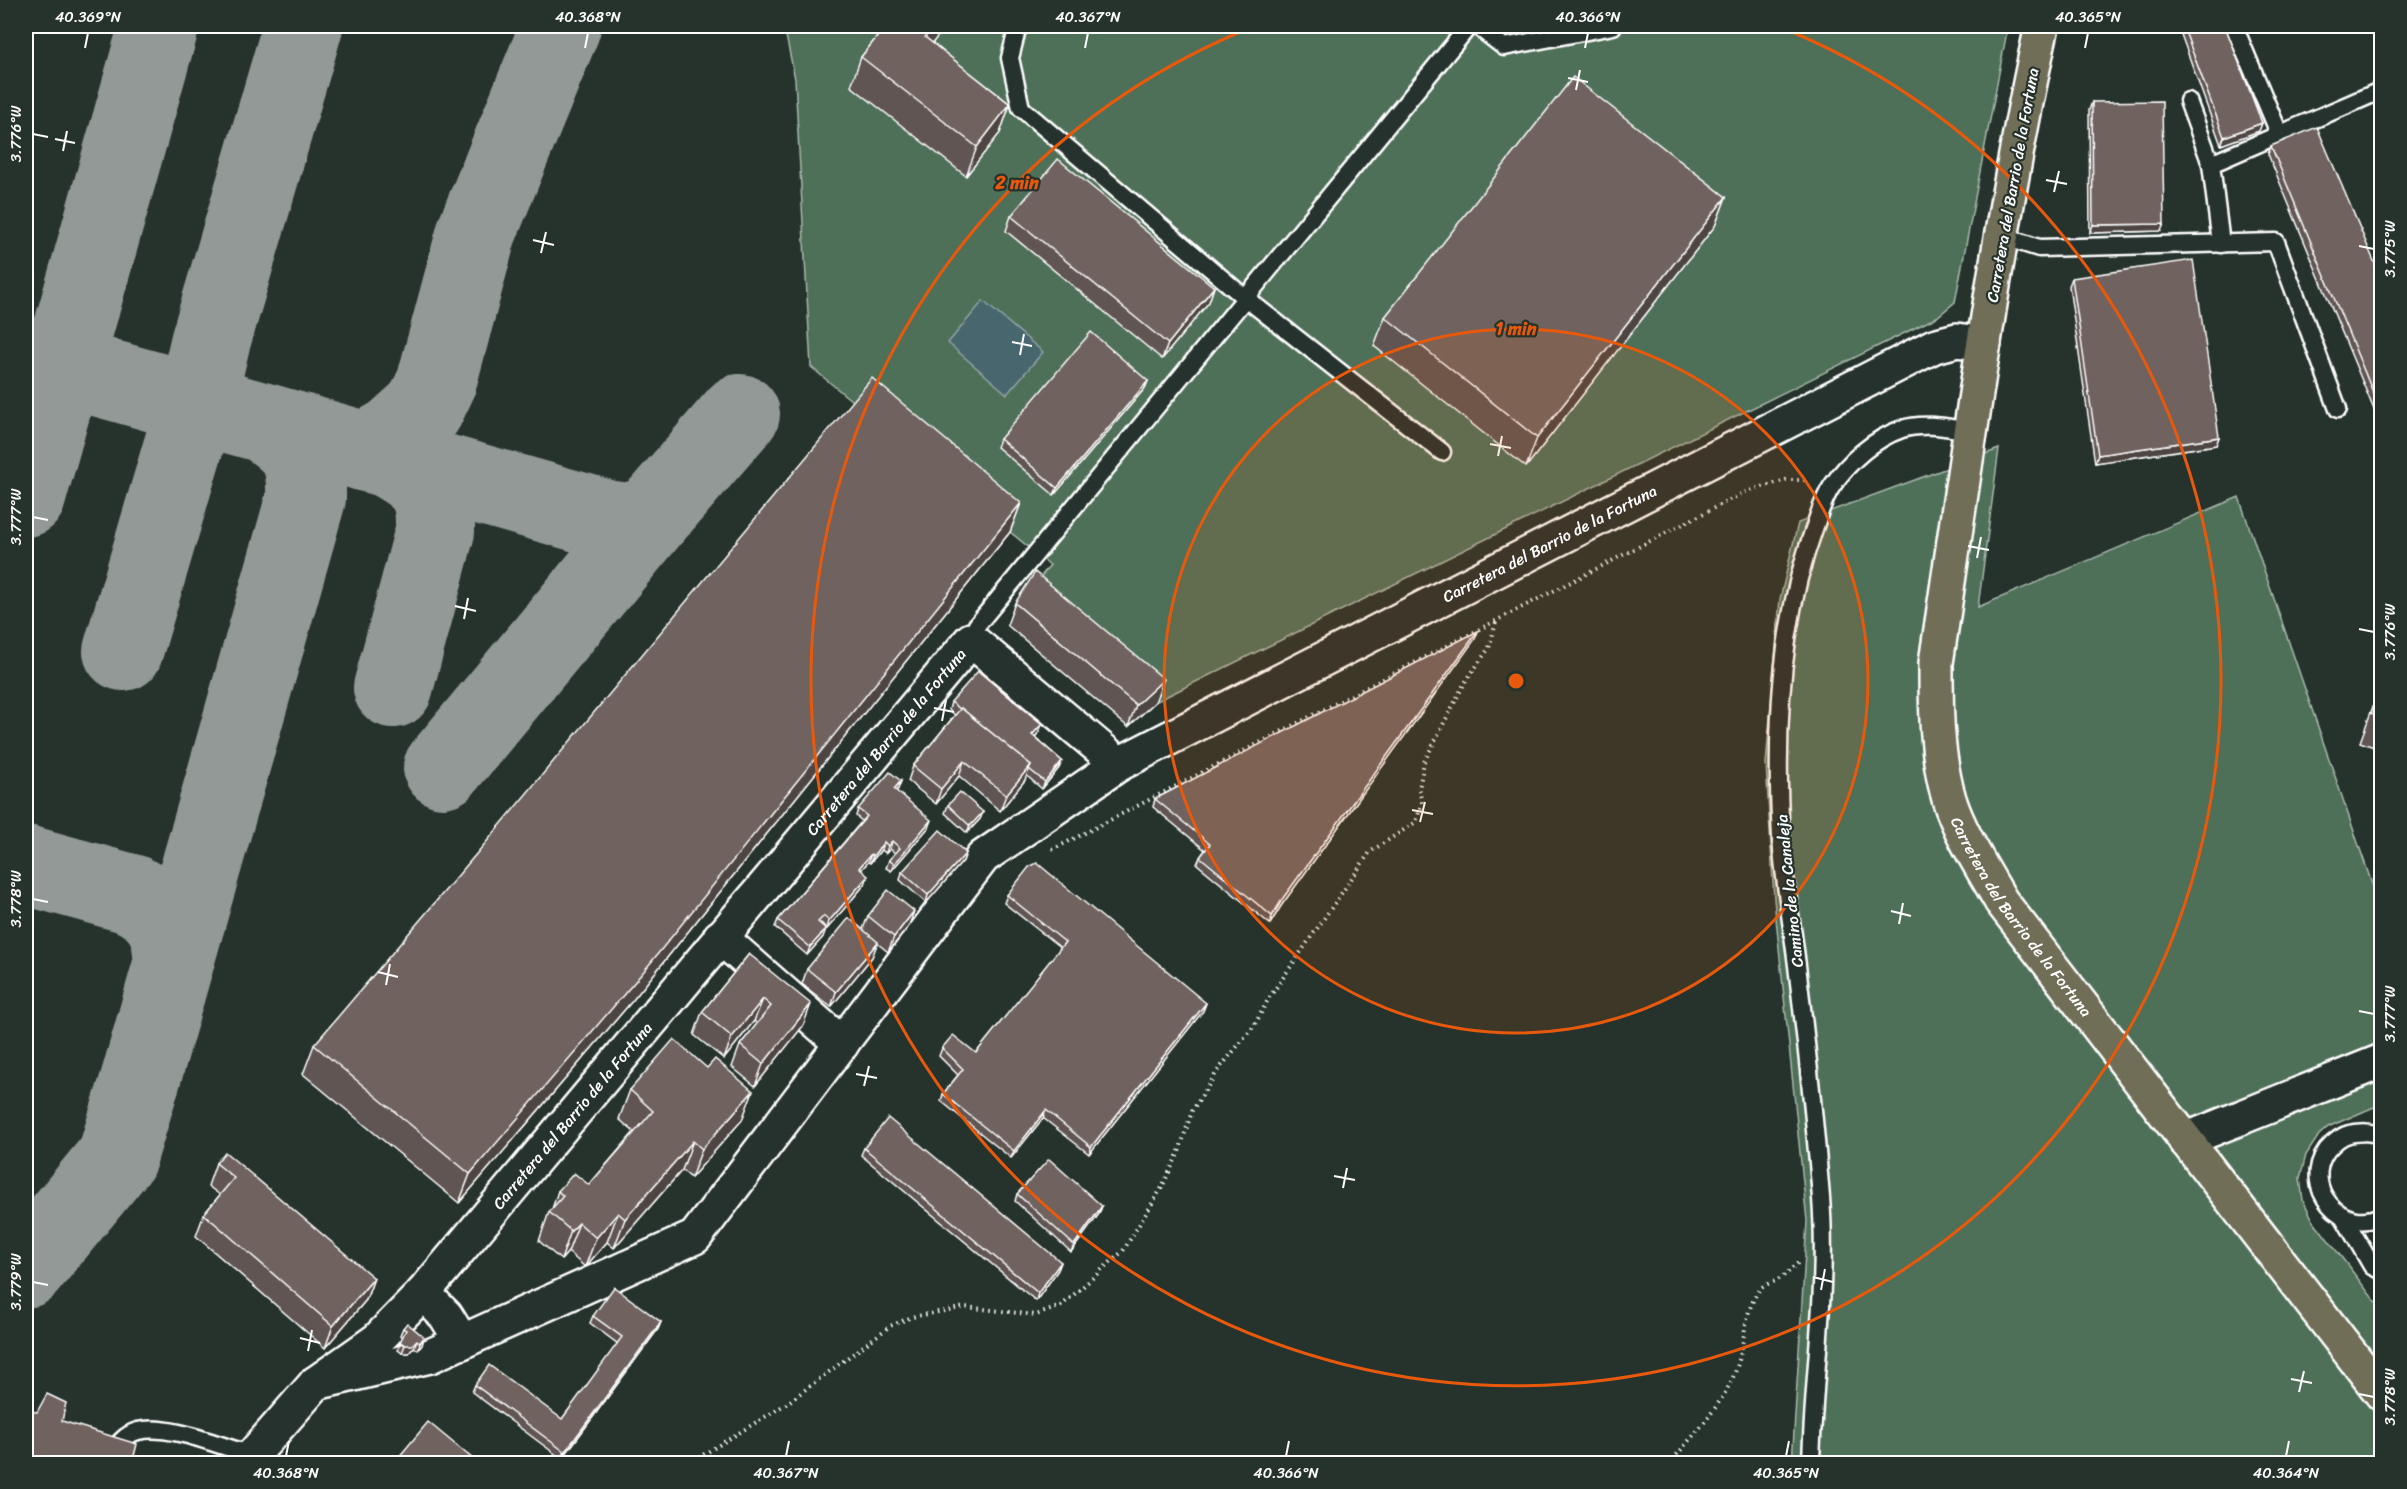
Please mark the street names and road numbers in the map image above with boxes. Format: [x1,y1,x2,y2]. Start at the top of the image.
street label: Carretera del Barrio de la Fortuna [1978,65,2047,305]
street label: Carretera del Barrio de la Fortuna [1437,476,1662,611]
street label: Carretera del Barrio de la Fortuna [799,641,974,842]
street label: Carretera del Barrio de la Fortuna [1942,812,2100,1024]
street label: Camino de la Canaleja [1767,813,1812,969]
street label: Carretera del Barrio de la Fortuna [485,1015,660,1216]

